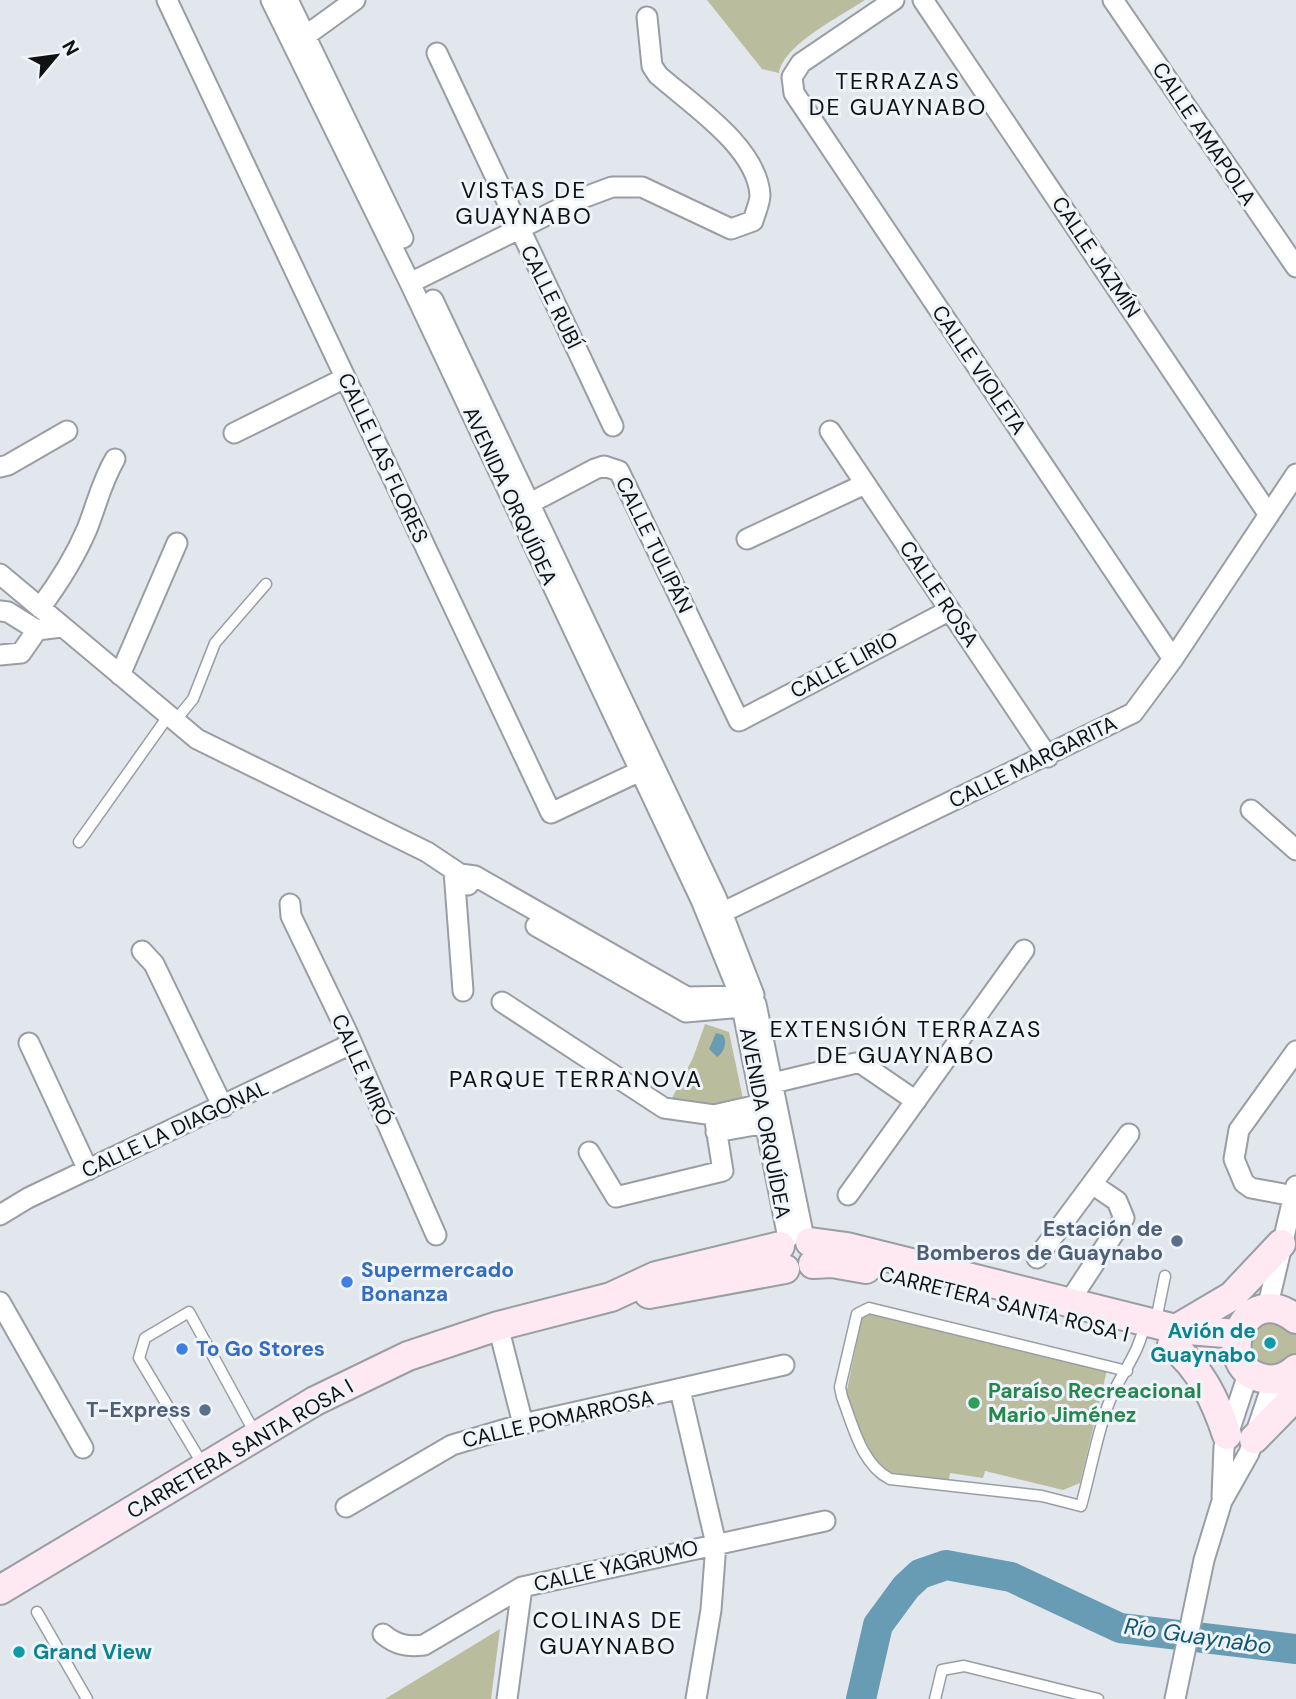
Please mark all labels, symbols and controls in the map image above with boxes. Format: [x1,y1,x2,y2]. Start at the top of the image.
north arrow [21,21,91,91]
text: N [56,36,85,60]
street label: CALLE AMAPOLA [1146,57,1262,211]
district label: TERRAZAS DE GUAYNABO [809,66,987,122]
district label: VISTAS DE GUAYNABO [455,175,593,231]
street label: CALLE JAZMÍN [1045,191,1147,323]
street label: CALLE RUBÍ [514,241,588,354]
street label: CALLE VIOLETA [925,300,1033,440]
street label: CALLE LAS FLORES [331,368,435,548]
street label: AVENIDA ORQUÍDEA [456,402,564,590]
street label: CALLE TULIPÁN [609,472,699,618]
street label: CALLE ROSA [893,535,985,653]
street label: CALLE LIRIO [785,625,903,705]
street label: CALLE MARGARITA [944,709,1122,815]
street label: CALLE MIRÓ [325,1010,399,1130]
district label: EXTENSIÓN TERRAZAS DE GUAYNABO [770,1014,1042,1070]
street label: AVENIDA ORQUÍDEA [733,1025,797,1221]
district label: PARQUE TERRANOVA [449,1064,703,1094]
street label: CALLE LA DIAGONAL [77,1073,273,1185]
place label: Estación de Bomberos de Guaynabo [916,1215,1163,1267]
marker: Estación de Bomberos de Guaynabo [1169,1233,1185,1249]
place label: Supermercado Bonanza [361,1256,514,1308]
street label: CARRETERA SANTA ROSA I [876,1259,1132,1349]
marker: Supermercado Bonanza [339,1274,355,1290]
place label: Avión de Guaynabo [1150,1317,1256,1369]
place label: To Go Stores [196,1335,325,1363]
marker: Avión de Guaynabo [1262,1335,1278,1351]
marker: To Go Stores [174,1341,190,1357]
street label: CARRETERA SANTA ROSA I [122,1373,358,1525]
place label: Paraíso Recreacional Mario Jiménez [988,1377,1202,1429]
street label: CALLE POMARROSA [460,1383,656,1455]
marker: Paraíso Recreacional Mario Jiménez [966,1395,982,1411]
place label: T-Express [86,1396,191,1424]
marker: T-Express [197,1402,213,1418]
street label: CALLE YAGRUMO [531,1533,701,1599]
district label: COLINAS DE GUAYNABO [532,1605,684,1661]
water label: Río Guaynabo [1122,1611,1274,1661]
place label: Grand View [33,1638,152,1666]
marker: Grand View [11,1644,27,1660]

